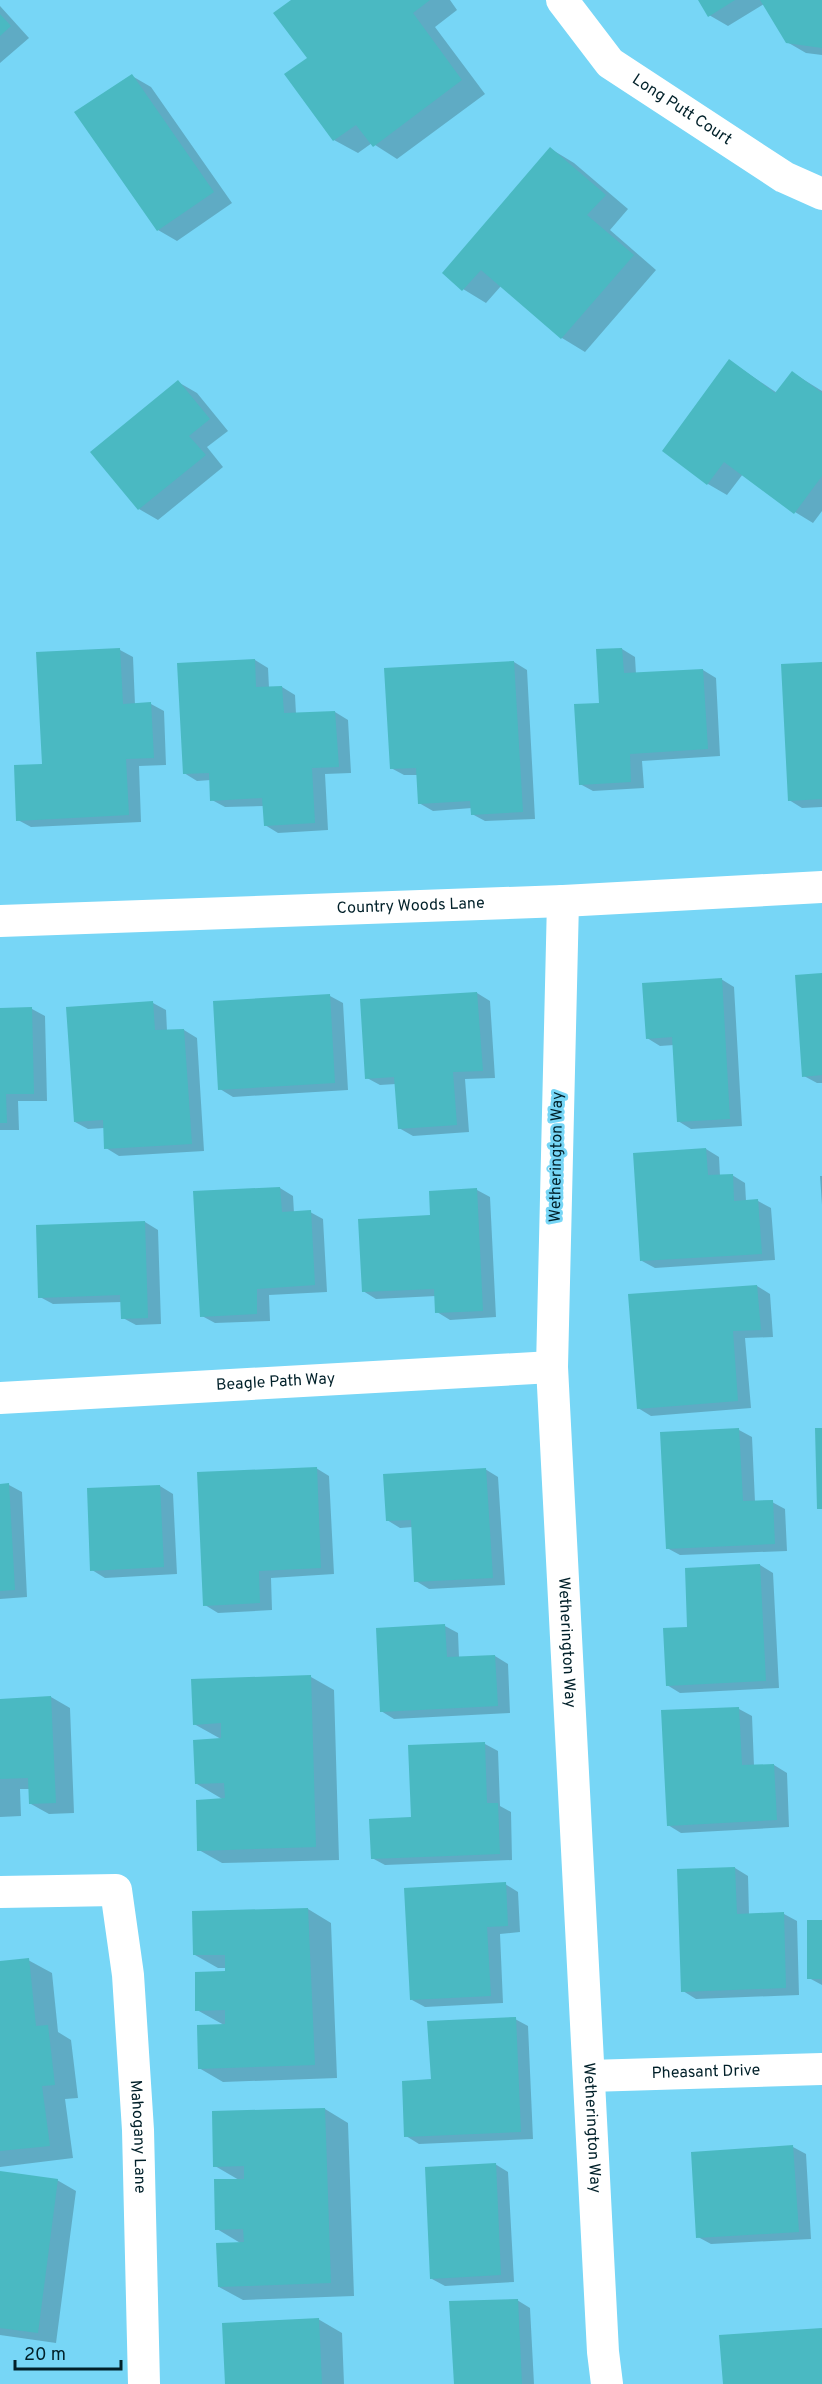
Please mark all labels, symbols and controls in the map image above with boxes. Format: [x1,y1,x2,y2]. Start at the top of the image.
street label: Long Putt Court [628,70,736,150]
street label: Country Woods Lane [336,894,485,919]
street label: Wetherington Way [546,1091,568,1223]
street label: Beagle Path Way [215,1369,336,1396]
street label: Wetherington Way [553,1577,580,1708]
street label: Pheasant Drive [651,2061,761,2084]
street label: Wetherington Way [578,2062,605,2194]
street label: Mahogany Lane [125,2079,150,2194]
scale bar [15,2333,122,2371]
text: 20 m [24,2344,66,2367]

